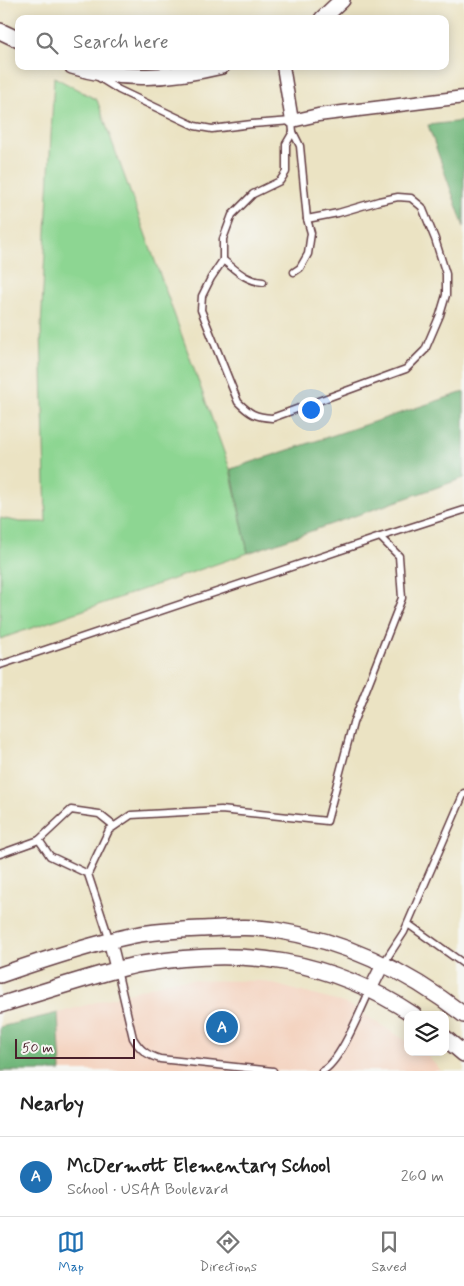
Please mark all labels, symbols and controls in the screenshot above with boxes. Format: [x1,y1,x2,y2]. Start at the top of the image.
search box [15,15,449,70]
icon: search [33,29,61,57]
text: Search here [73,30,169,55]
your location [298,397,324,423]
pin: A [206,1008,238,1046]
map controls [404,1011,449,1056]
button: layers [404,1011,449,1056]
scale bar [15,1036,135,1059]
text: 50 m [22,1039,53,1057]
text: Nearby [20,1090,84,1118]
text: McDermott Elementary School [67,1154,331,1179]
text: A [31,1166,41,1187]
text: 260 m [401,1166,444,1187]
text: School · USAA Boulevard [67,1179,228,1200]
tab: Map [57,1228,85,1276]
tab: Directions [200,1228,257,1276]
tab: Saved [371,1228,407,1276]

